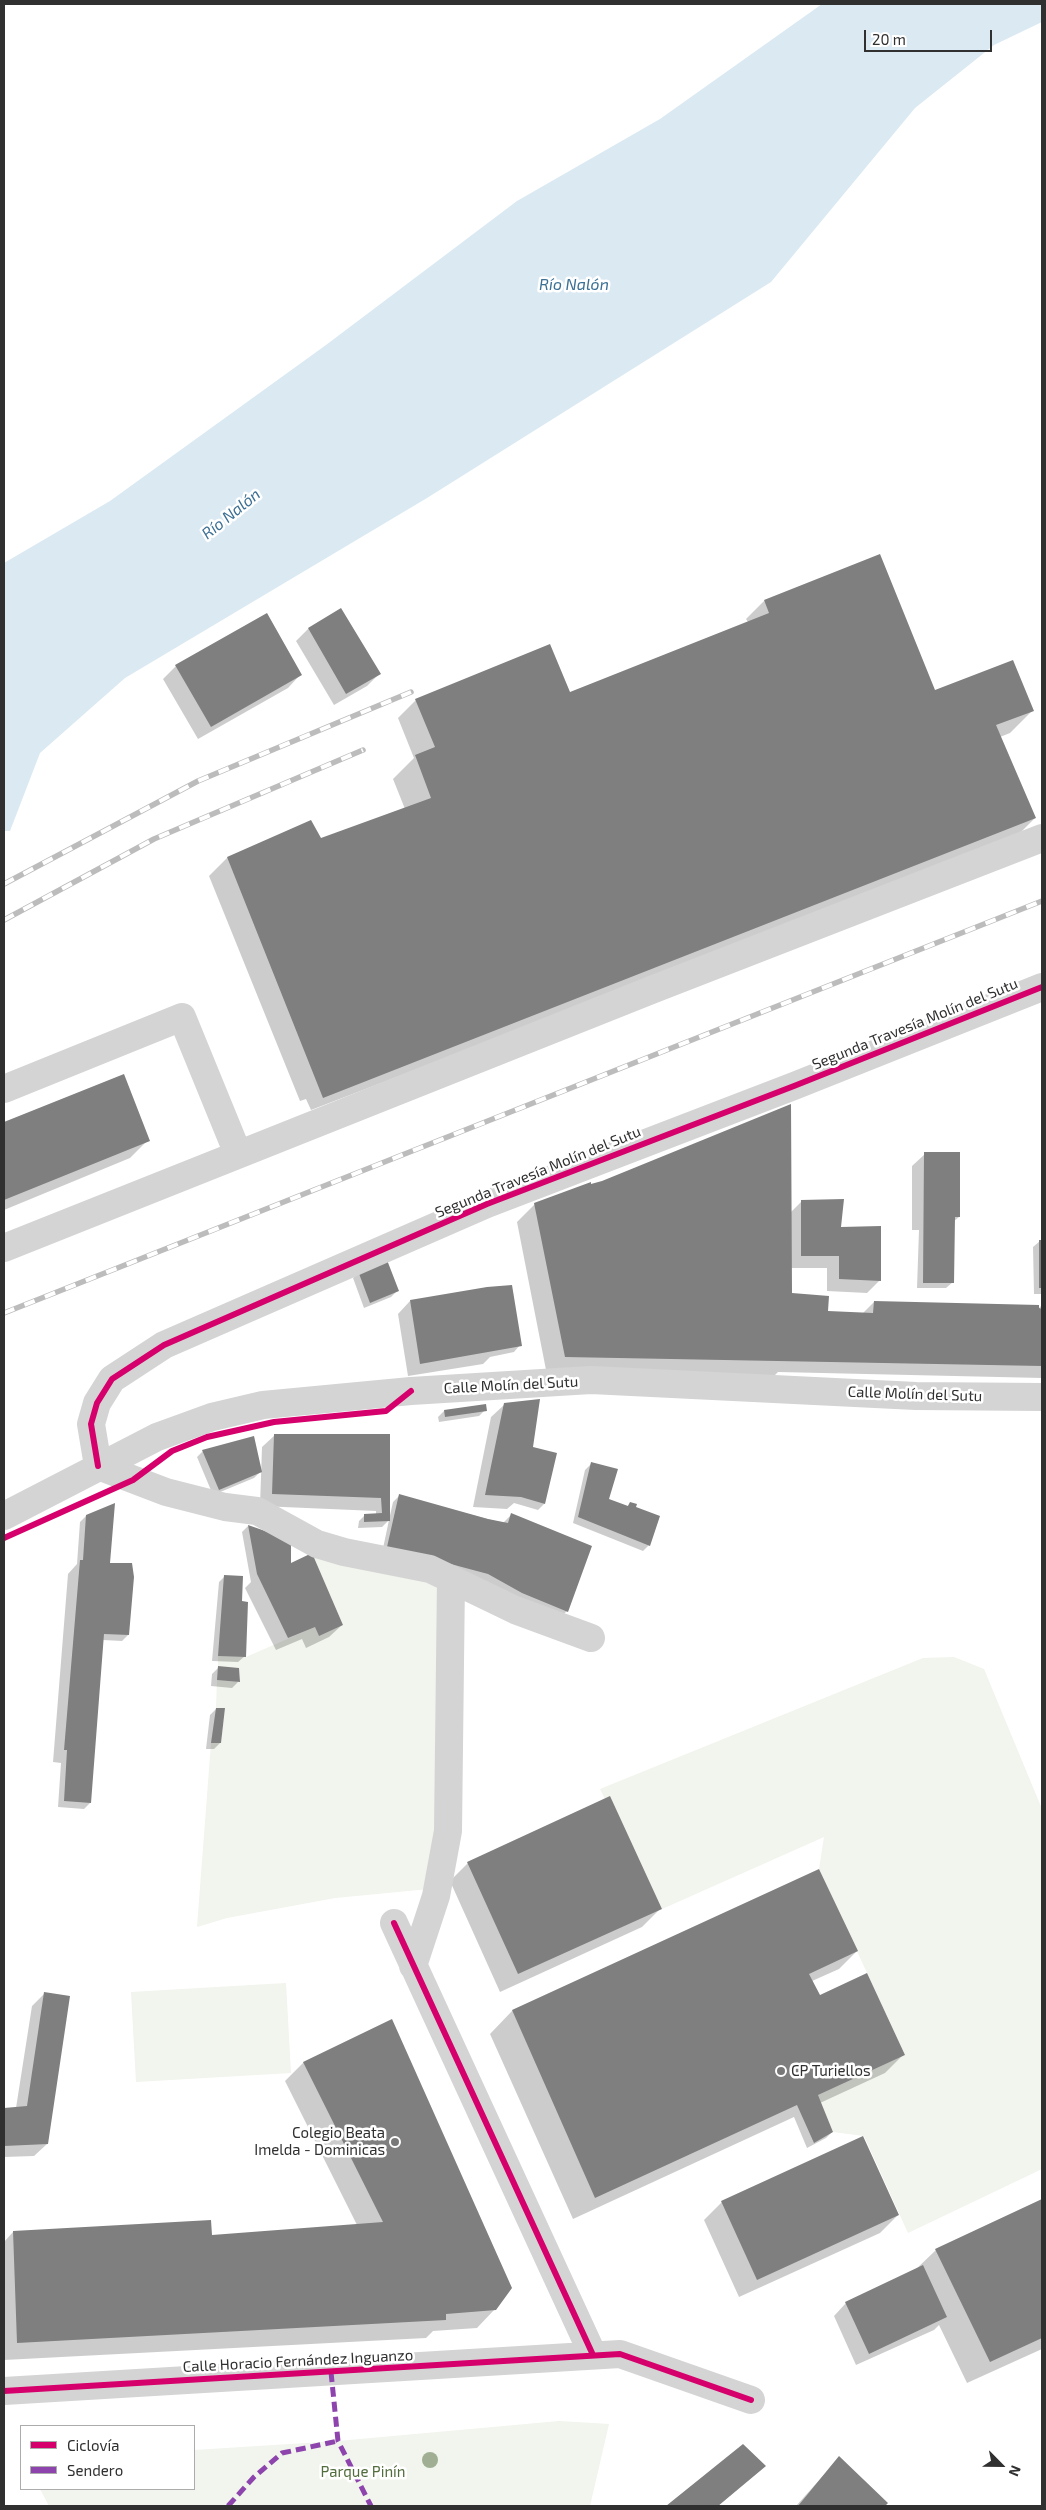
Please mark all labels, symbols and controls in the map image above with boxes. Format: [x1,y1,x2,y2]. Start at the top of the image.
scale bar [866,20,994,52]
text: 20 m [872,30,906,48]
water label: Río Nalón [539,275,609,295]
water label: Río Nalón [198,485,264,543]
street label: Segunda Travesía Molín del Sutu [809,974,1021,1074]
street label: Segunda Travesía Molín del Sutu [432,1122,644,1222]
street label: Calle Molín del Sutu [443,1372,579,1398]
street label: Calle Molín del Sutu [847,1383,983,1405]
place label: CP Turiellos [791,2062,871,2080]
marker: CP Turiellos [775,2065,787,2077]
place label: Colegio Beata Imelda - Dominicas [254,2124,385,2159]
marker: Colegio Beata Imelda - Dominicas [389,2136,401,2148]
street label: Calle Horacio Fernández Inguanzo [182,2346,414,2376]
legend [20,2425,195,2490]
text: Ciclovía [67,2436,119,2454]
north arrow [976,2440,1026,2490]
text: Sendero [67,2461,123,2479]
park label: Parque Pinín [320,2463,406,2481]
text: N [1005,2463,1025,2479]

